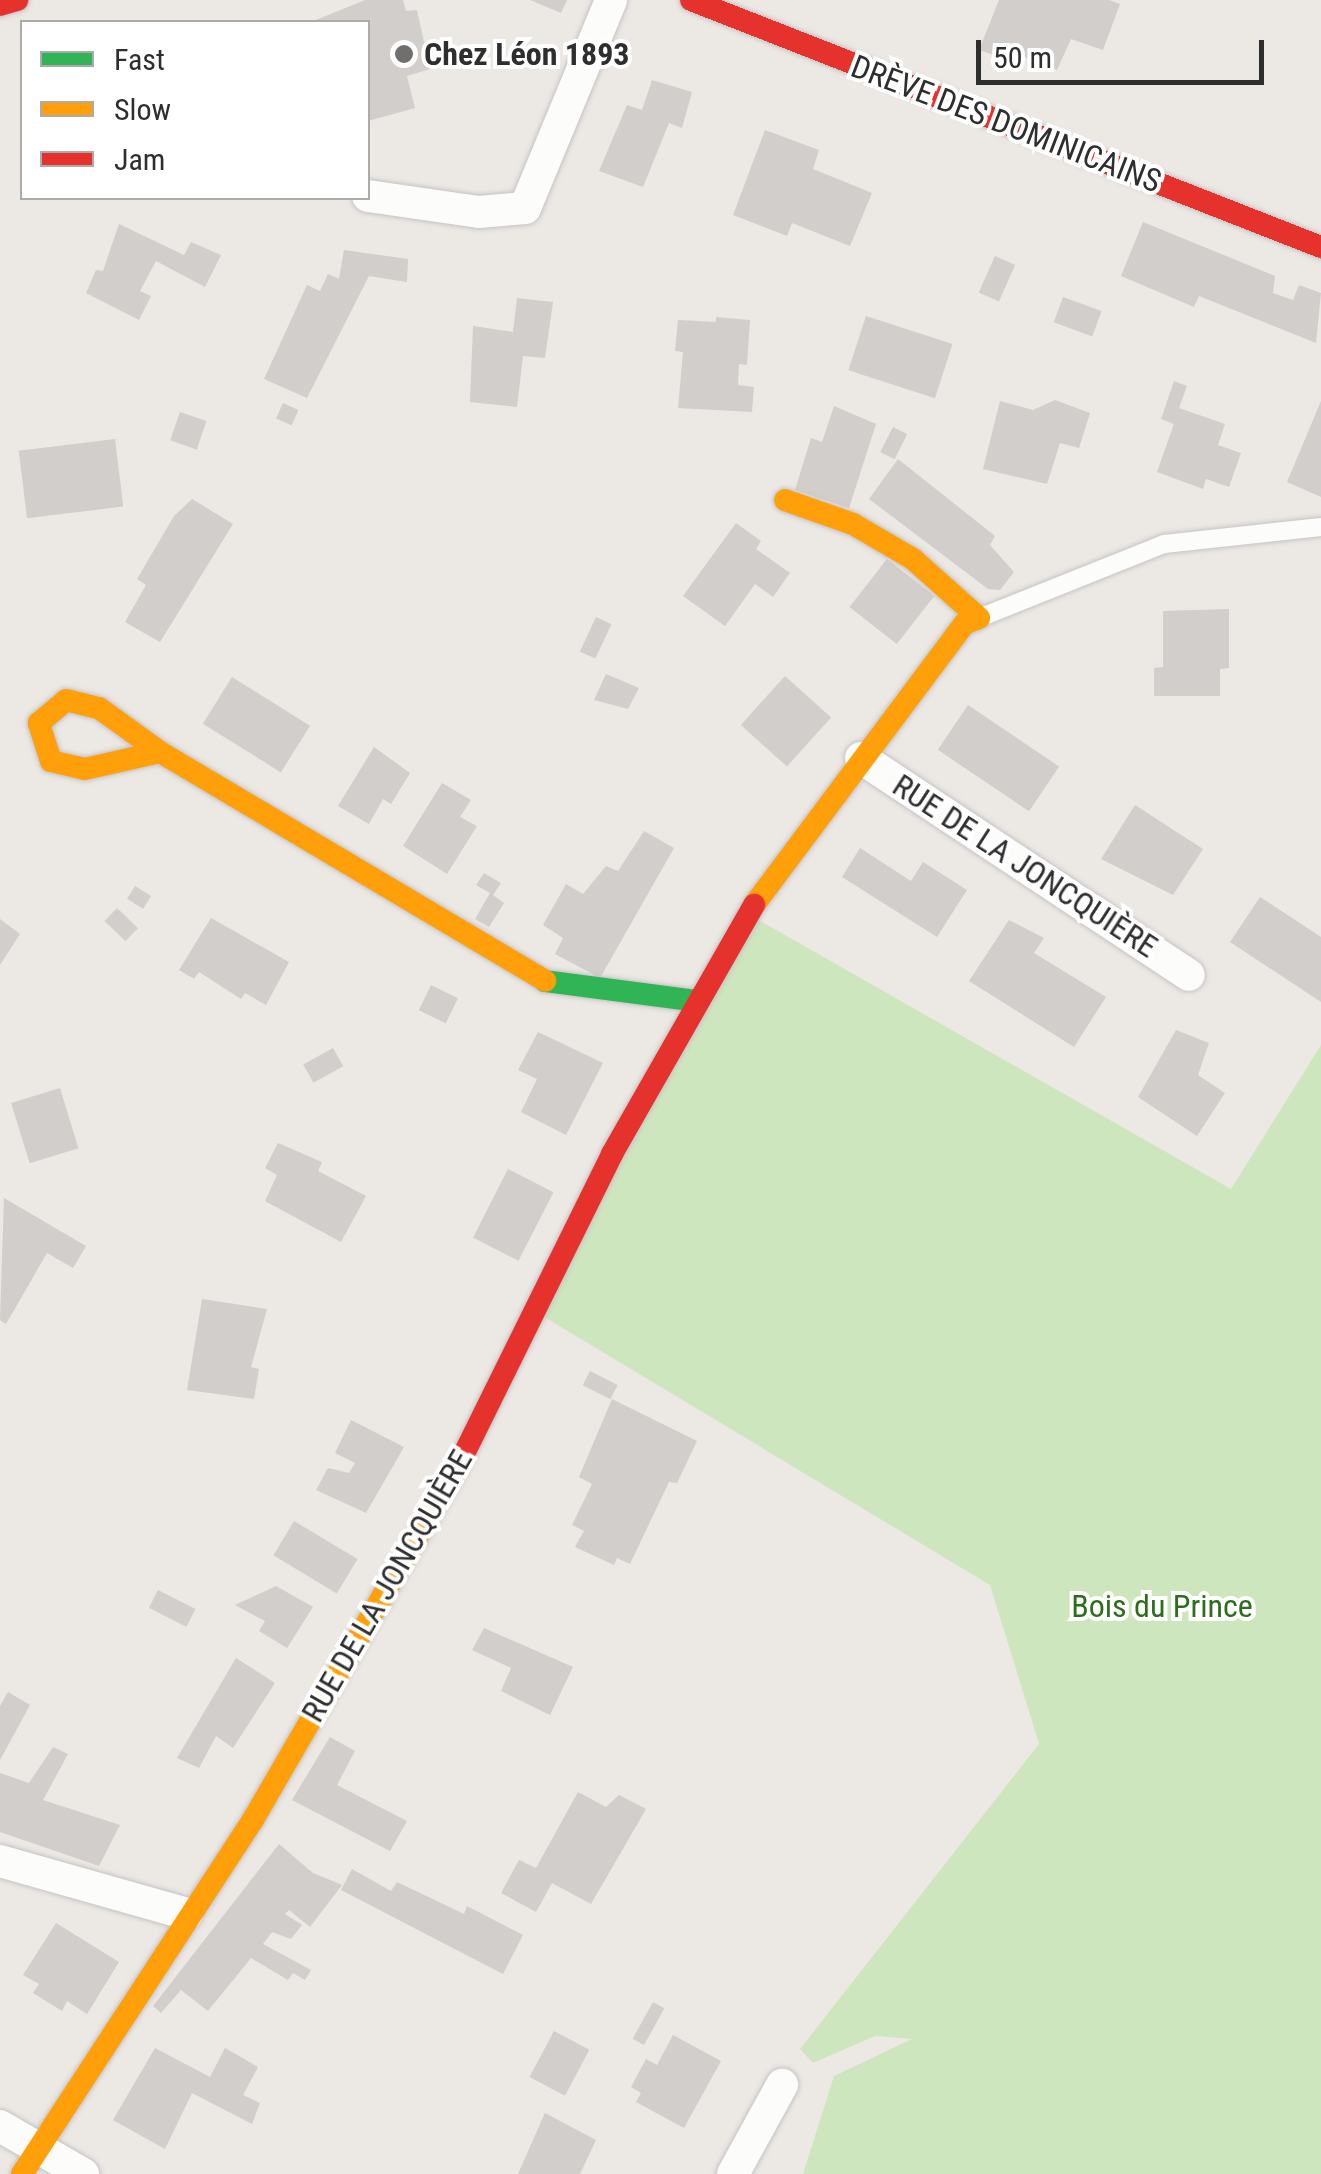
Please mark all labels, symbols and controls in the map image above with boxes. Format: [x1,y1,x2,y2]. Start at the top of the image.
legend [20,20,370,200]
scale bar [981,20,1268,82]
place label: Chez Léon 1893 [424,35,630,73]
text: 50 m [993,40,1052,75]
text: Fast [114,42,165,77]
marker: Chez Léon 1893 [393,43,415,65]
street label: DRÈVE DES DOMINICAINS [846,47,1166,201]
text: Slow [114,92,171,127]
text: Jam [114,142,165,177]
street label: RUE DE LA JONCQUIÈRE [886,766,1164,966]
street label: RUE DE LA JONCQUIÈRE [293,1443,481,1729]
park label: Bois du Prince [1071,1587,1253,1625]

